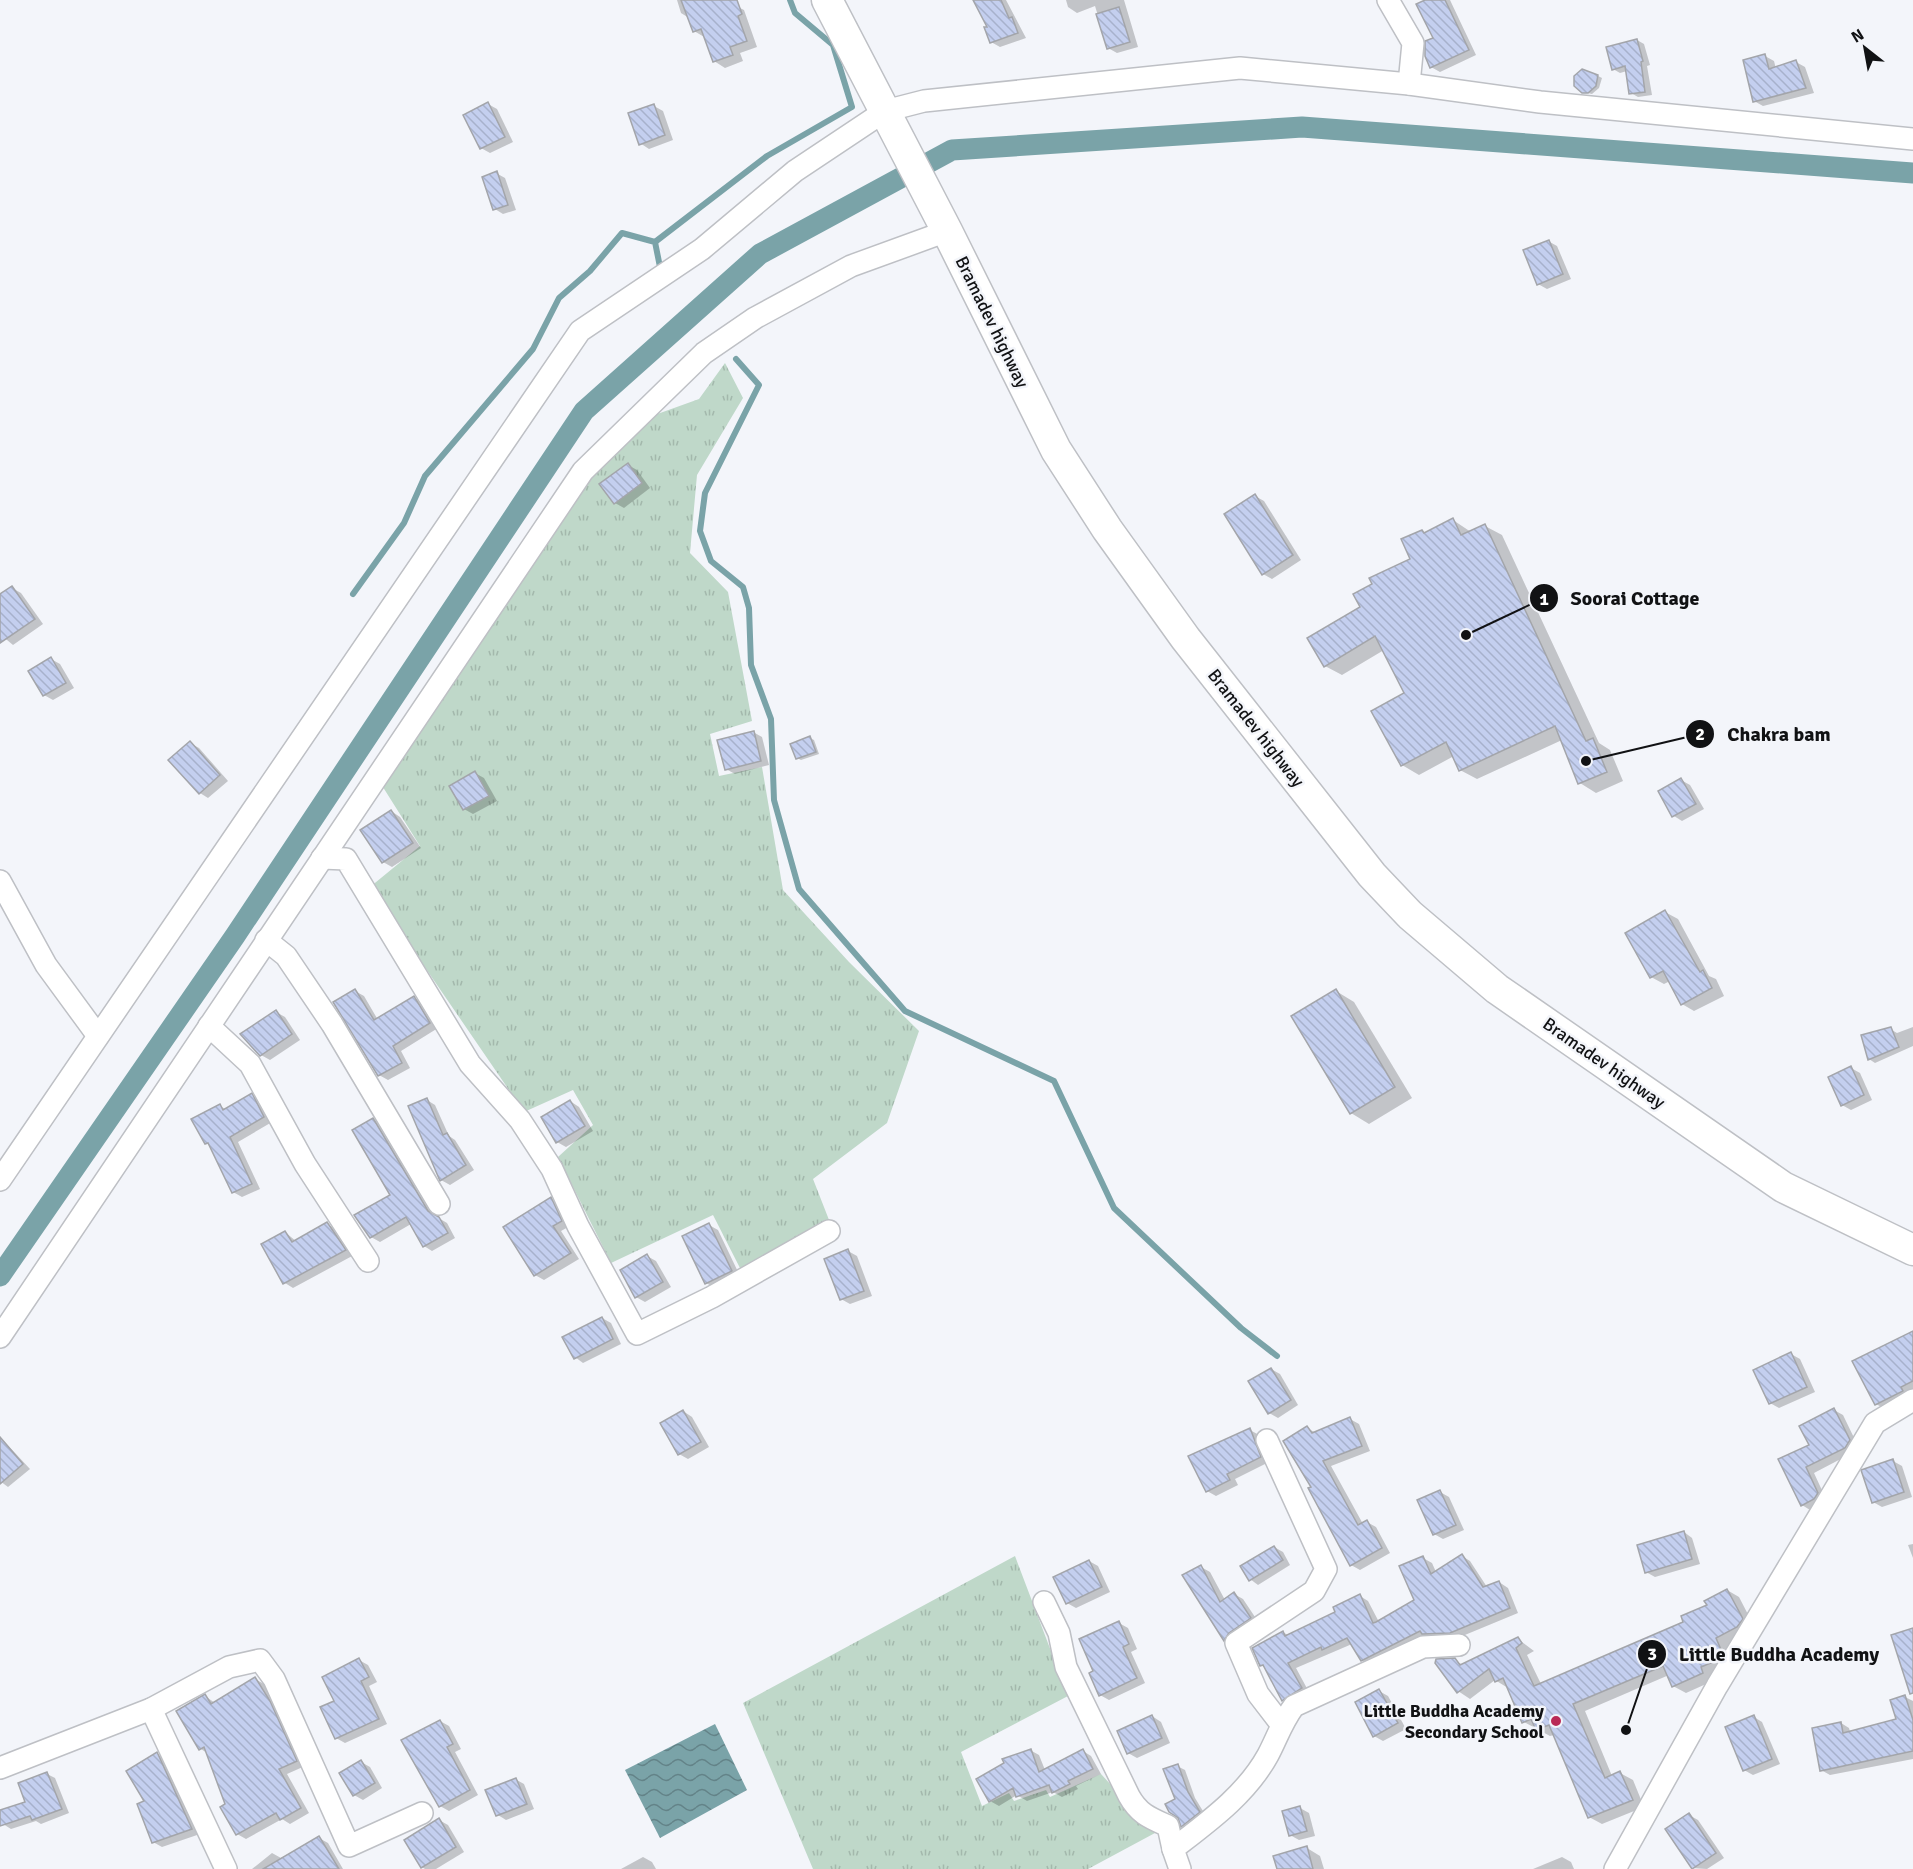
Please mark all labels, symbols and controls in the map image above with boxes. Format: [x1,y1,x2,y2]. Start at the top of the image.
north arrow [1835,18,1895,78]
text: N [1848,25,1868,47]
street label: Bramadev highway [951,252,1034,392]
callout: Soorai Cottage [1529,579,1711,617]
text: Soorai Cottage [1571,586,1699,611]
text: 1 [1539,588,1549,610]
street label: Bramadev highway [1203,664,1309,792]
callout: Chakra bam [1685,715,1842,753]
text: Chakra bam [1727,722,1831,747]
text: 2 [1695,723,1705,745]
street label: Bramadev highway [1539,1013,1670,1114]
callout: Little Buddha Academy [1637,1635,1891,1673]
text: Little Buddha Academy [1679,1642,1879,1667]
text: 3 [1647,1643,1657,1665]
place label: Little Buddha Academy Secondary School [1364,1700,1544,1743]
marker: Little Buddha Academy Secondary School [1549,1714,1563,1728]

